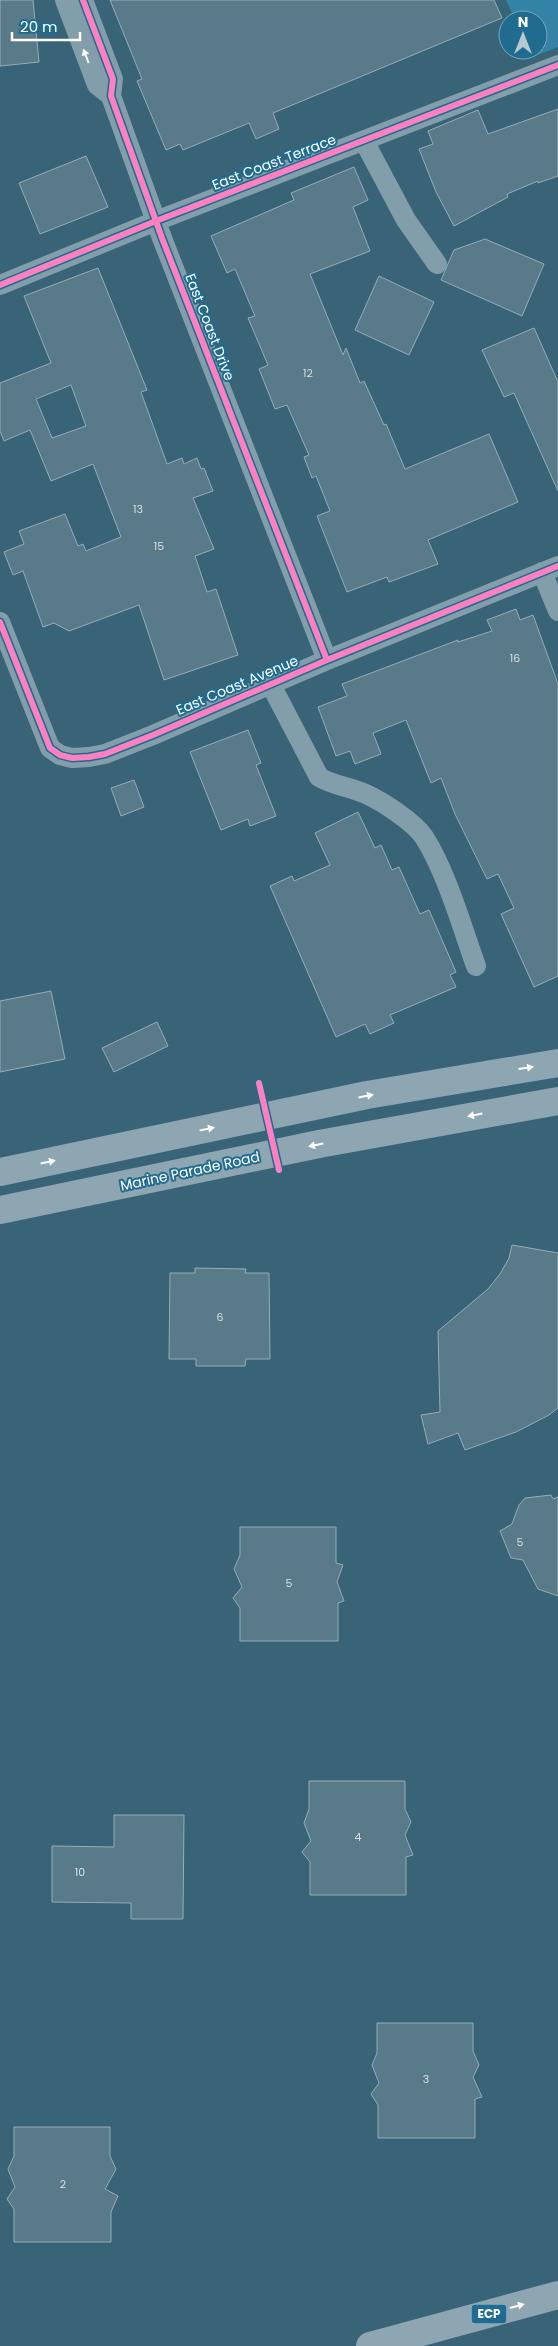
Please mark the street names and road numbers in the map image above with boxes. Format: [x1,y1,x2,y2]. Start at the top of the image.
street label: East Coast Terrace [209,129,339,195]
street label: East Coast Drive [180,271,240,384]
street label: East Coast Avenue [173,650,301,720]
street label: Marine Parade Road [118,1146,262,1196]
road number: ECP [472,2304,506,2324]

